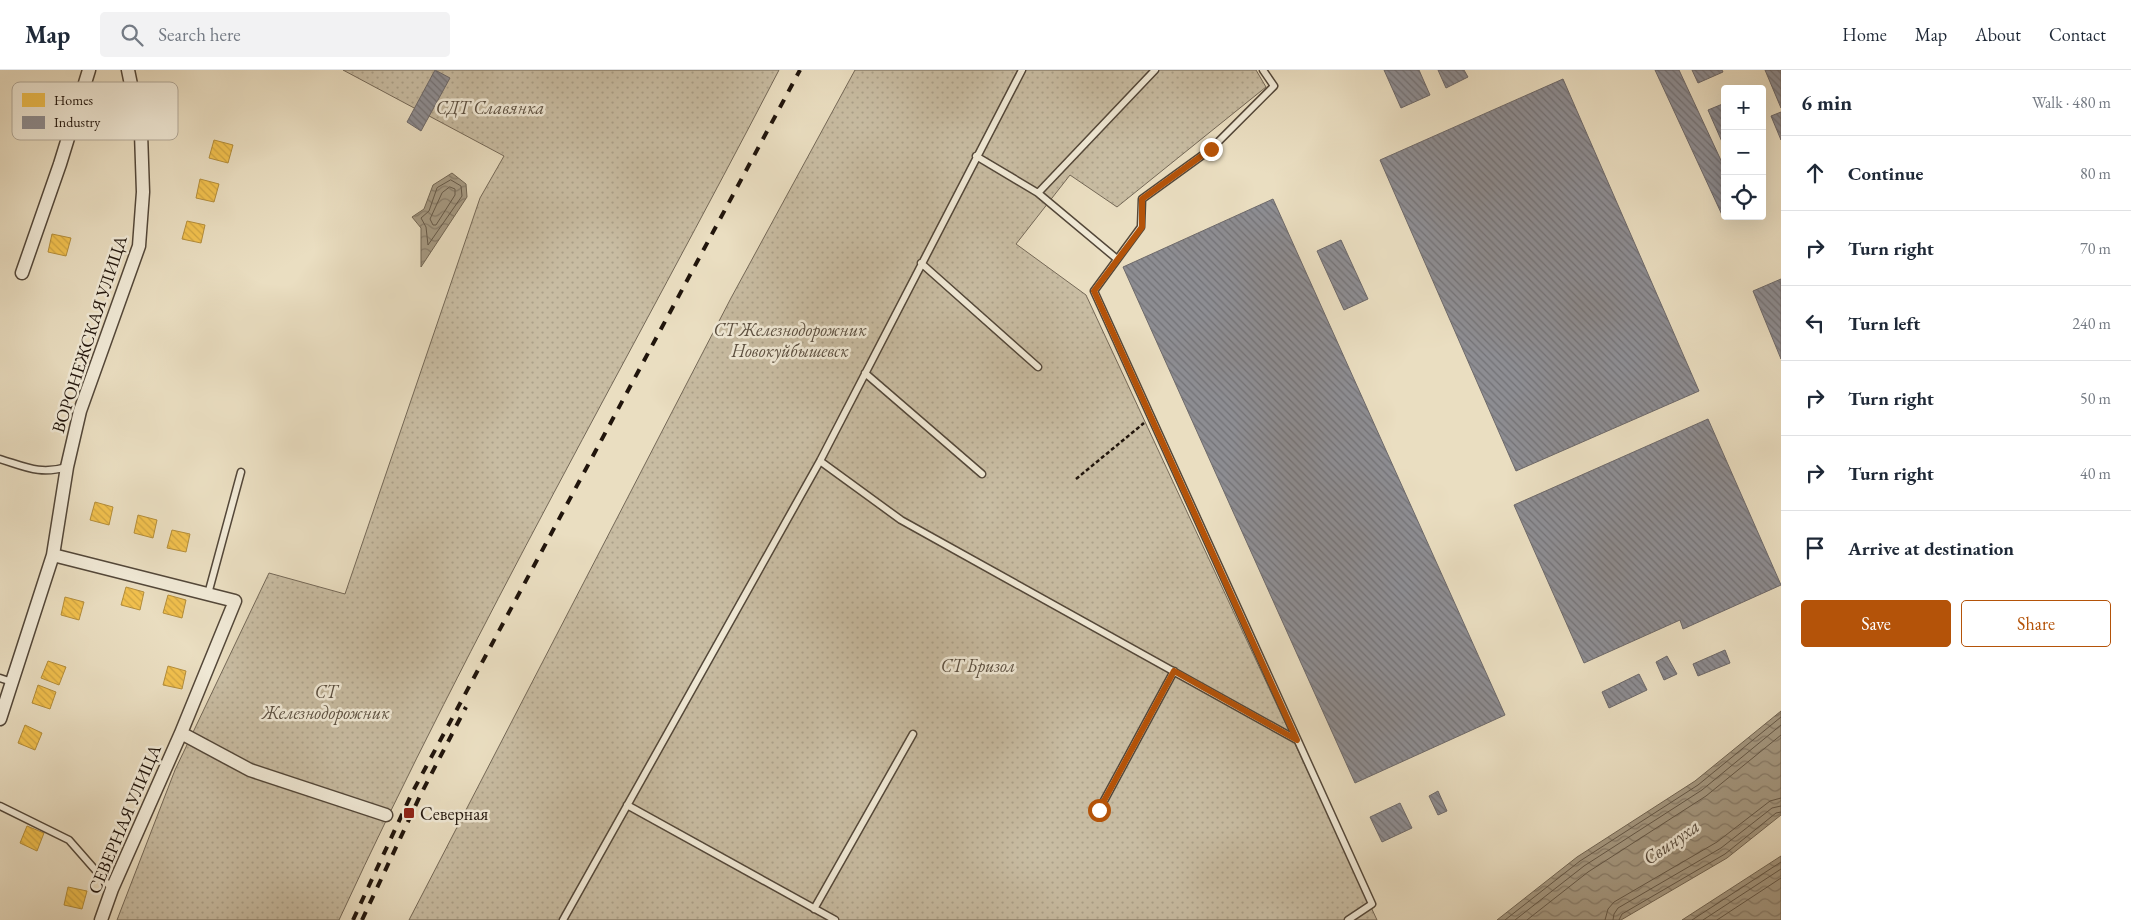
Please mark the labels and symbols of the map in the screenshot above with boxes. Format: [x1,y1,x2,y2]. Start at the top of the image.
legend [12,82,178,140]
text: Homes [54,91,94,109]
park label: СДТ Славянка [436,96,544,119]
text: Industry [54,113,101,131]
route end [1200,138,1223,161]
street label: ВОРОНЕЖСКАЯ УЛИЦА [46,232,132,436]
park label: СТ Железнодорожник Новокуйбышевск [713,318,867,363]
park label: СТ Бризол [941,654,1015,678]
park label: СТ Железнодорожник [261,680,390,725]
street label: СЕВЕРНАЯ УЛИЦА [82,740,166,897]
route start [1088,799,1111,822]
place label: Северная [420,802,488,825]
marker: Северная [402,806,416,820]
water label: Свинуха [1638,814,1704,870]

